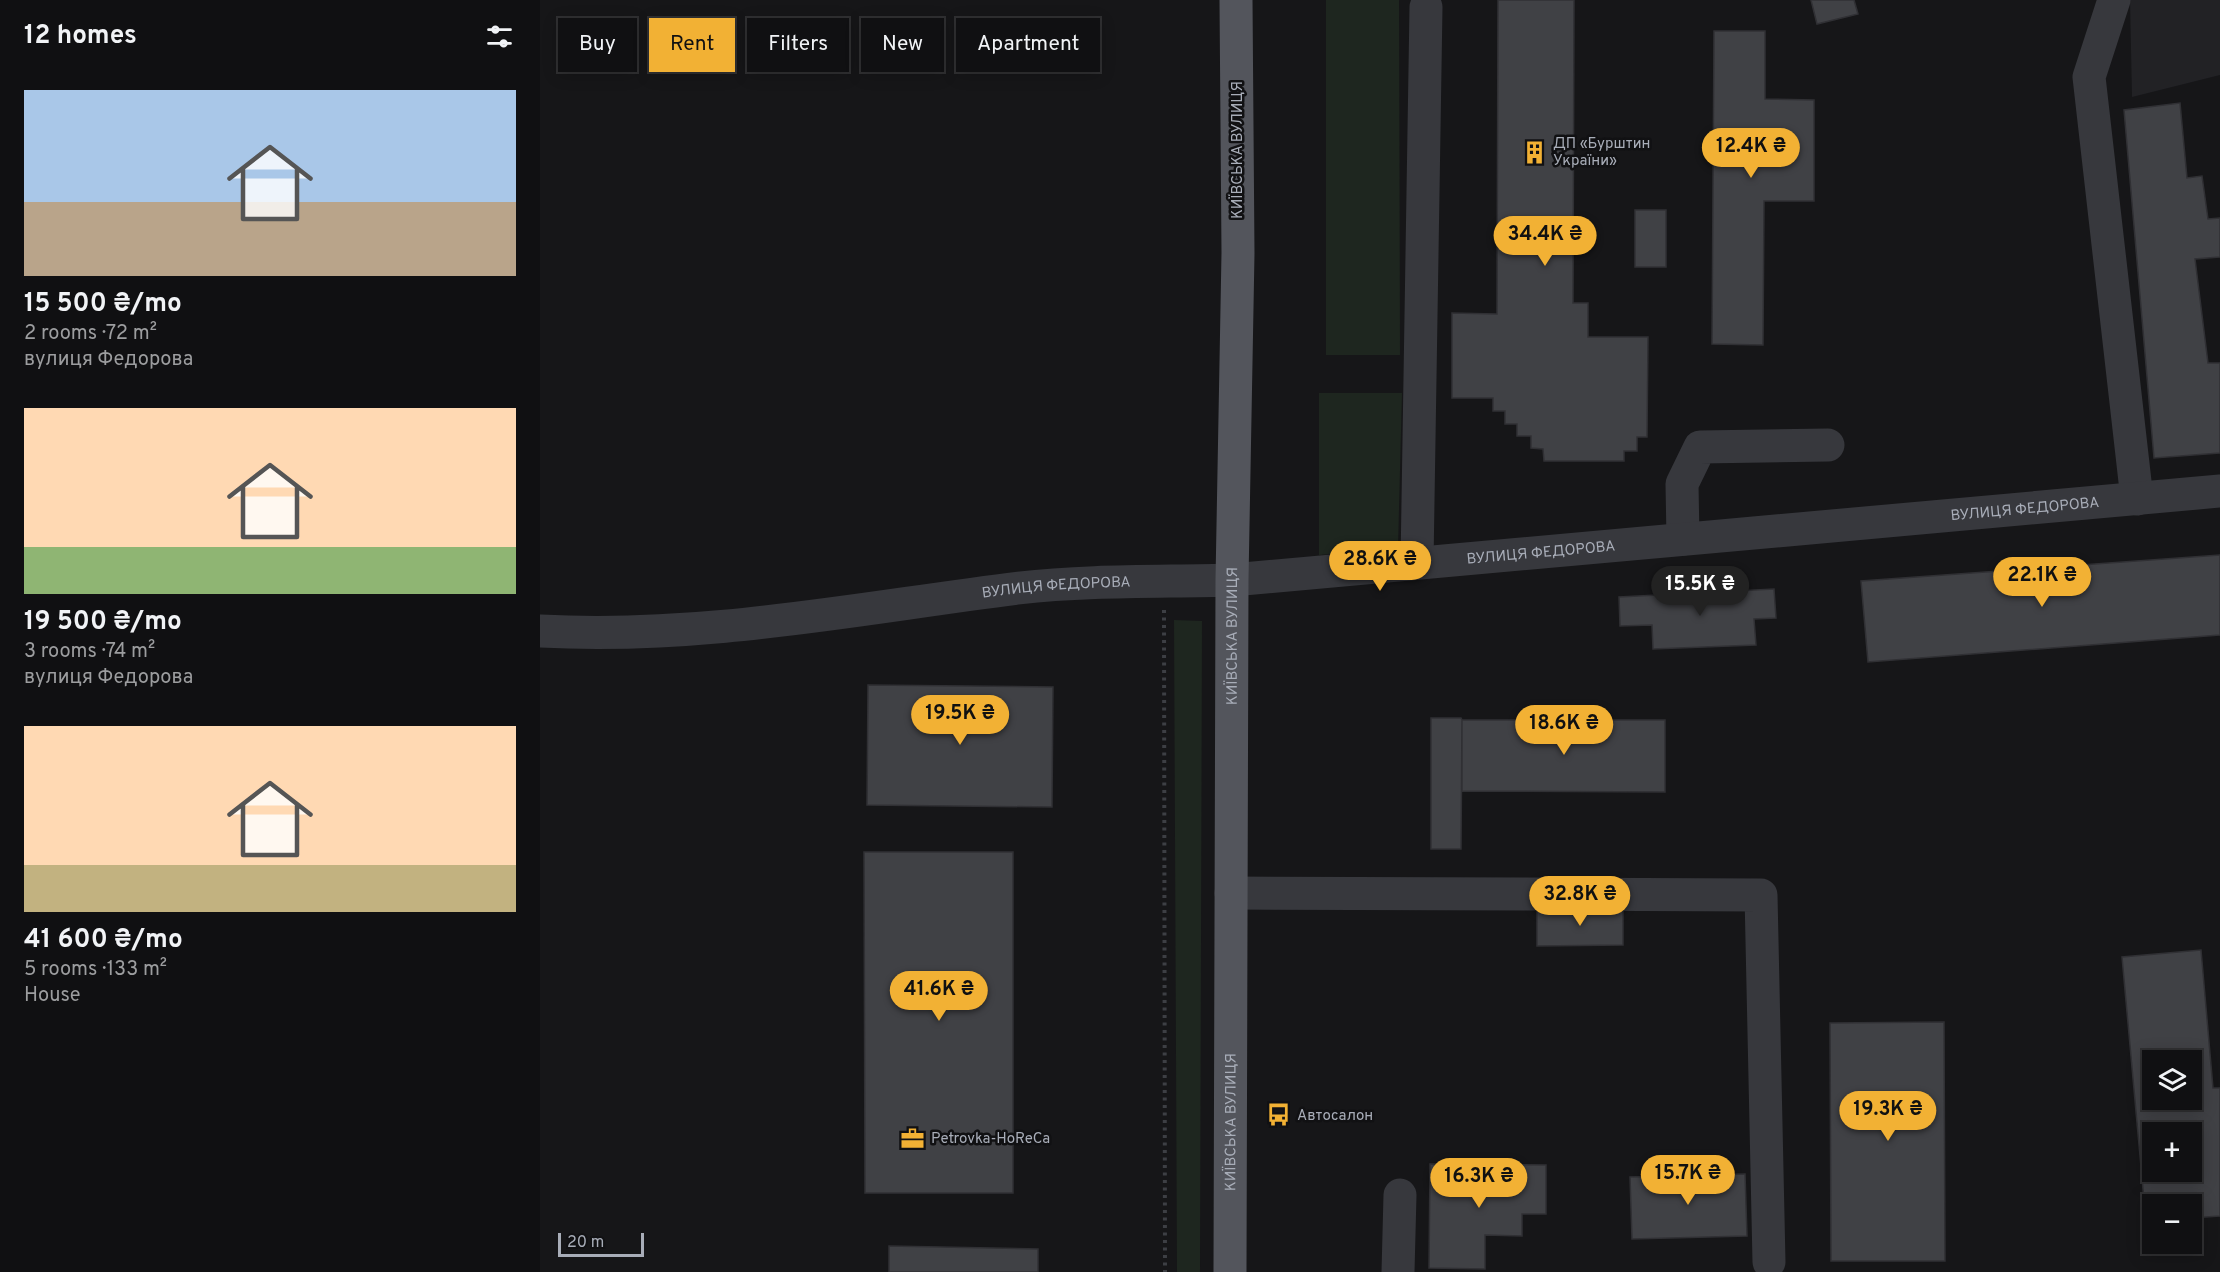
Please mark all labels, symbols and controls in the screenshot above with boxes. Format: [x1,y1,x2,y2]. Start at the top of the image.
chip: Buy [558,18,637,72]
chip: Rent [649,18,735,72]
chip: Filters [747,18,849,72]
chip: New [861,18,944,72]
chip: Apartment [956,18,1100,72]
text: 12 homes [24,20,137,53]
icon: filters [483,20,516,53]
street label: КИЇВСЬКА ВУЛИЦЯ [1228,81,1248,219]
pin: 12.4K ₴ [1696,128,1806,179]
icon: home [216,129,324,237]
text: 12.4K ₴ [1716,134,1786,160]
place label: ДП «Бурштин України» [1553,135,1651,171]
building icon: ДП «Бурштин України» [1522,139,1548,165]
pin: 34.4K ₴ [1490,216,1600,267]
text: 34.4K ₴ [1508,222,1582,248]
text: 15 500 ₴/mo [24,288,182,321]
text: 2 rooms · 72 m² [24,321,157,347]
text: вулиця Федорова [24,347,193,373]
icon: home [216,447,324,555]
street label: ВУЛИЦЯ ФЕДОРОВА [1950,494,2100,526]
street label: ВУЛИЦЯ ФЕДОРОВА [1466,538,1616,570]
pin: 28.6K ₴ [1325,541,1435,592]
text: 28.6K ₴ [1343,547,1417,573]
pin: 22.1K ₴ [1987,557,2097,608]
text: 22.1K ₴ [2007,563,2077,589]
pin: 15.5K ₴ [1645,566,1755,617]
street label: КИЇВСЬКА ВУЛИЦЯ [1223,567,1243,705]
text: 15.5K ₴ [1665,572,1735,598]
street label: ВУЛИЦЯ ФЕДОРОВА [981,574,1131,604]
text: 19 500 ₴/mo [24,606,182,639]
text: 3 rooms · 74 m² [24,639,155,665]
text: вулиця Федорова [24,665,193,691]
pin: 19.5K ₴ [905,695,1015,746]
text: 19.5K ₴ [925,701,995,727]
pin: 18.6K ₴ [1509,705,1619,756]
text: 18.6K ₴ [1529,711,1599,737]
icon: home [216,765,324,873]
pin: 32.8K ₴ [1525,876,1635,927]
text: 32.8K ₴ [1543,882,1617,908]
text: 41 600 ₴/mo [24,924,183,957]
text: 5 rooms · 133 m² [24,957,167,983]
pin: 41.6K ₴ [884,971,994,1022]
text: 41.6K ₴ [904,977,974,1003]
text: House [24,983,80,1009]
map controls [2142,1050,2202,1254]
button: layers [2142,1050,2202,1110]
street label: КИЇВСЬКА ВУЛИЦЯ [1221,1053,1242,1191]
pin: 19.3K ₴ [1833,1091,1943,1142]
text: 19.3K ₴ [1853,1097,1923,1123]
bus stop icon: Автосалон [1266,1102,1292,1128]
place label: Автосалон [1297,1107,1373,1126]
button: + [2142,1122,2202,1182]
office icon: Petrovka-HoReCa [900,1125,926,1151]
place label: Petrovka-HoReCa [931,1130,1050,1149]
pin: 15.7K ₴ [1633,1155,1743,1206]
pin: 16.3K ₴ [1424,1158,1534,1209]
text: 15.7K ₴ [1655,1161,1721,1187]
text: 16.3K ₴ [1444,1164,1514,1190]
button: − [2142,1194,2202,1254]
scale bar [558,1230,644,1258]
text: 20 m [567,1233,604,1253]

